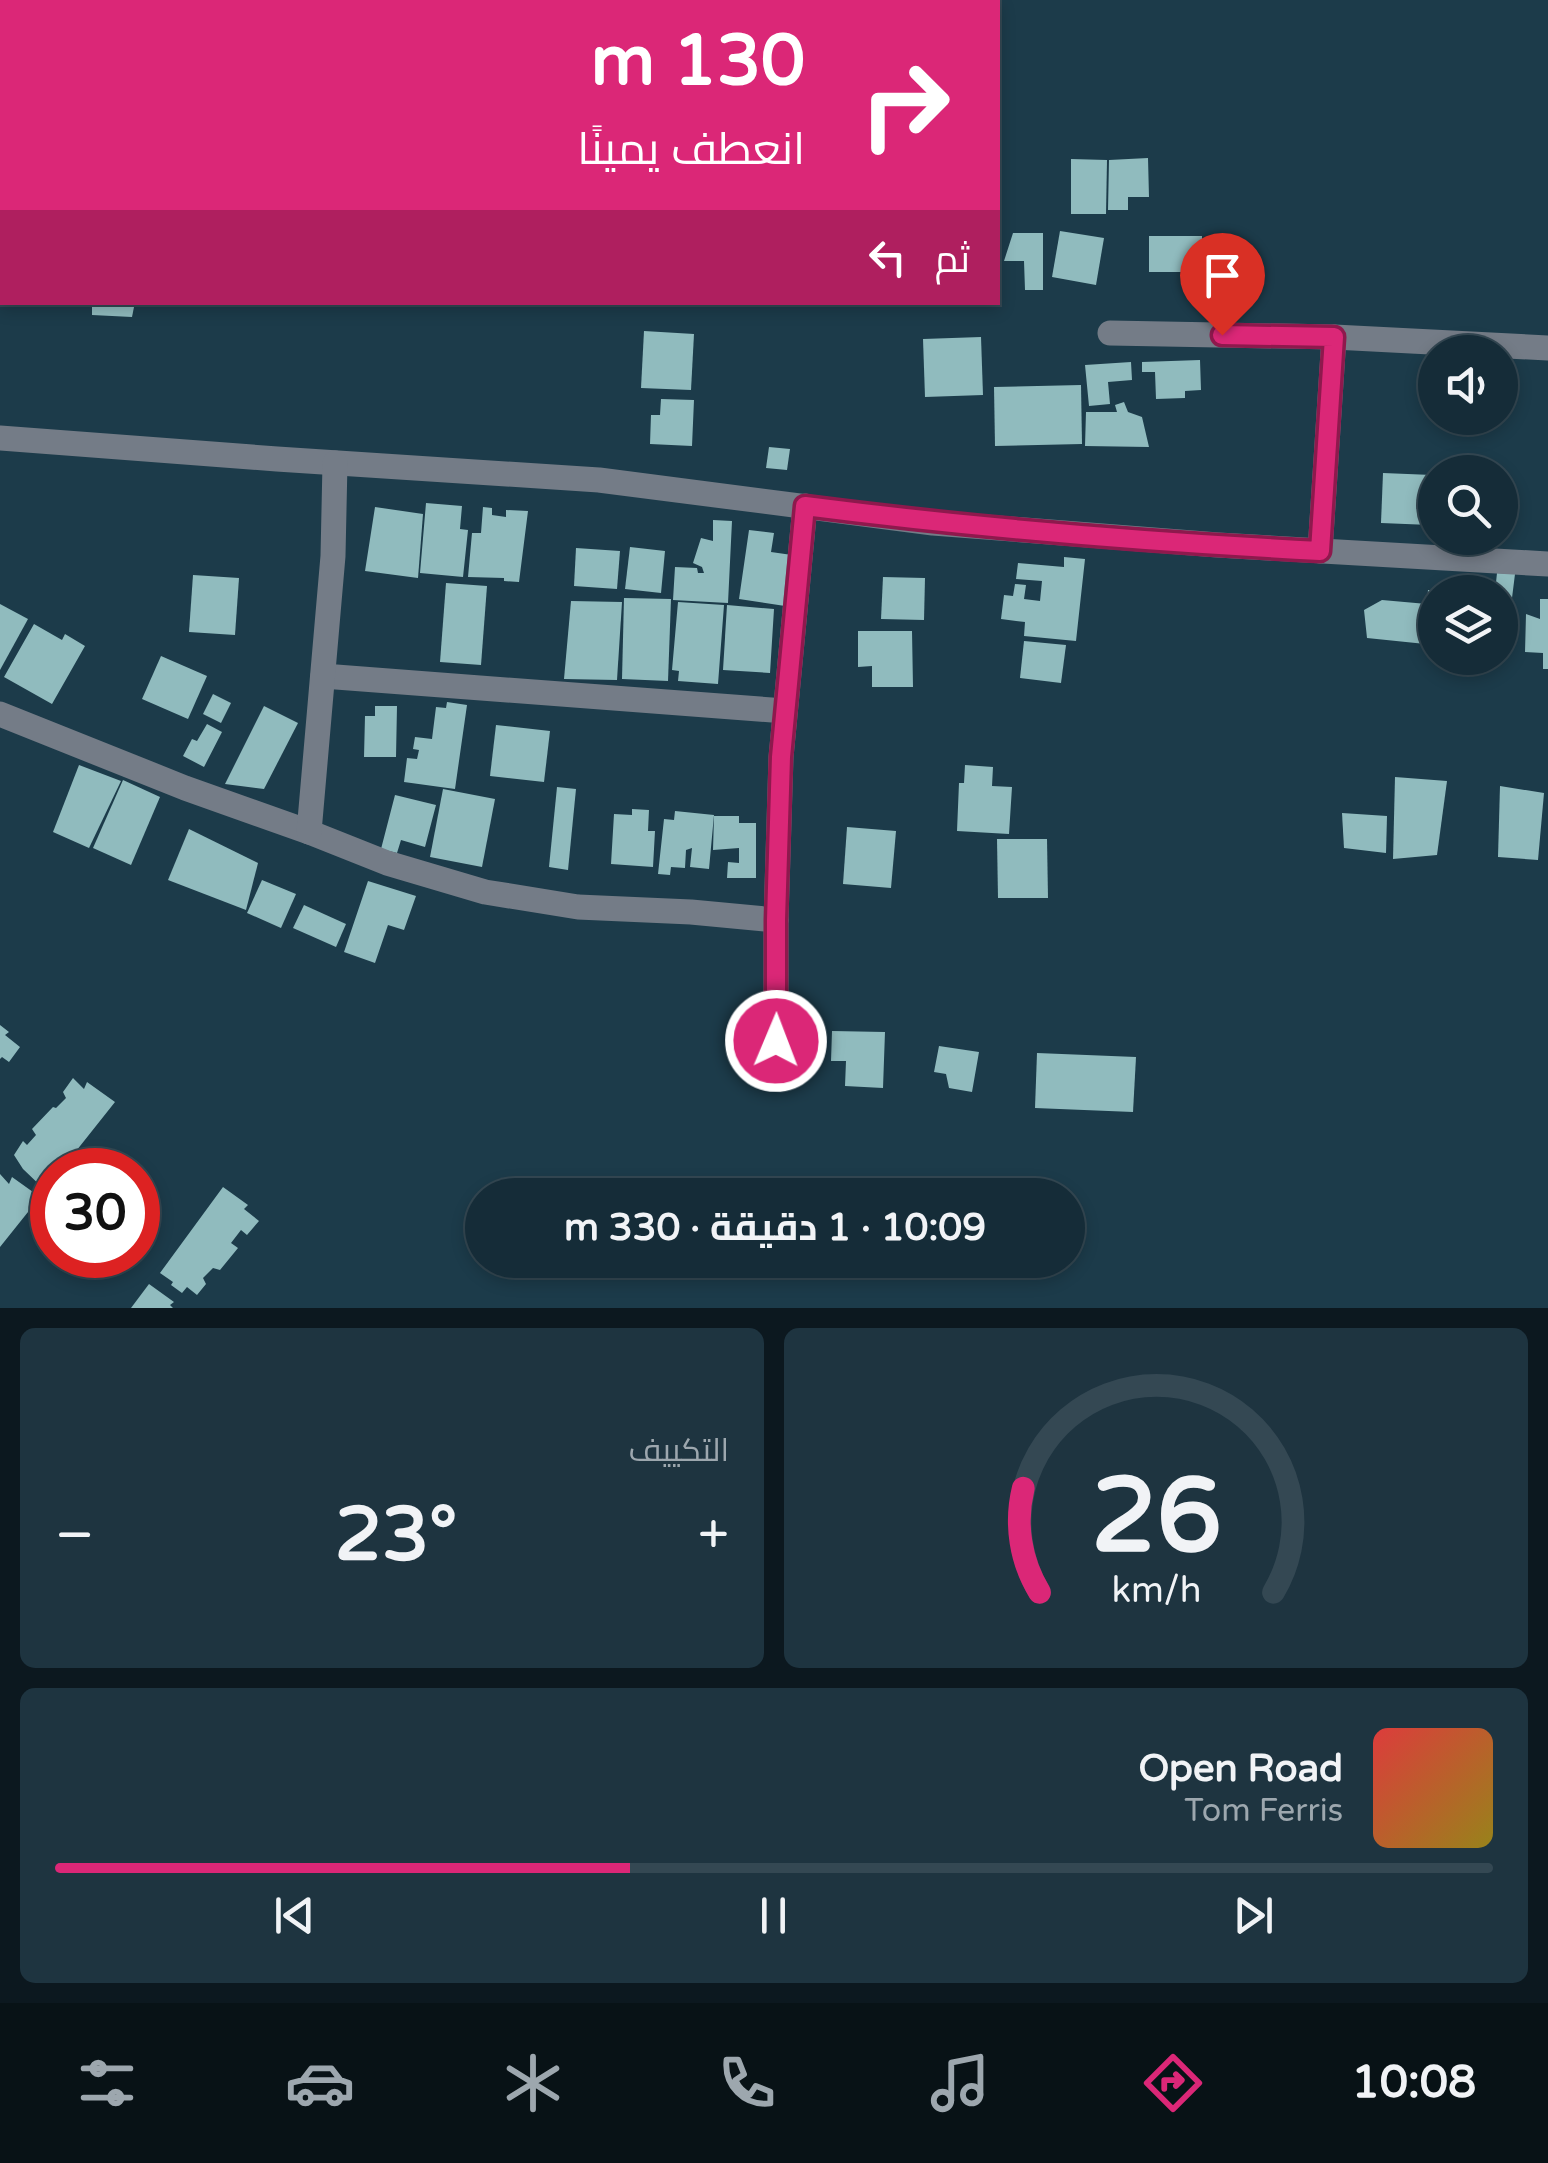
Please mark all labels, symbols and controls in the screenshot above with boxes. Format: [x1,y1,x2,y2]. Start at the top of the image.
text: 130 m [591,20,805,104]
icon: right [840,40,970,170]
text: انعطف يمينًا [577,123,805,177]
icon: left [860,230,915,285]
pin [1180,233,1265,336]
text: ثم [935,237,970,283]
icon: arrive [1195,248,1250,303]
map controls [1418,335,1518,675]
button: sound [1418,335,1518,435]
button: search [1418,455,1518,555]
button: layers [1418,575,1518,675]
position arrow [724,989,828,1093]
speed limit sign: 30 [30,1148,160,1278]
text: 10:09 · 1 دقيقة · 330 m [564,1205,986,1251]
text: التكييف [629,1432,729,1470]
text: 26 [1091,1455,1221,1580]
text: 23° [335,1490,457,1580]
text: − [55,1503,94,1569]
text: + [698,1503,729,1569]
text: km/h [1111,1569,1201,1612]
text: Open Road [1138,1746,1343,1792]
text: Tom Ferris [1184,1792,1343,1830]
icon: previous [267,1888,322,1943]
icon: pause [746,1888,801,1943]
icon: next [1226,1888,1281,1943]
icon: filters [72,2048,142,2118]
icon: car [285,2048,355,2118]
icon: climate [498,2048,568,2118]
icon: phone [712,2048,782,2118]
icon: music [925,2048,995,2118]
icon: directions [1138,2048,1208,2118]
text: 10:08 [1352,2056,1476,2110]

